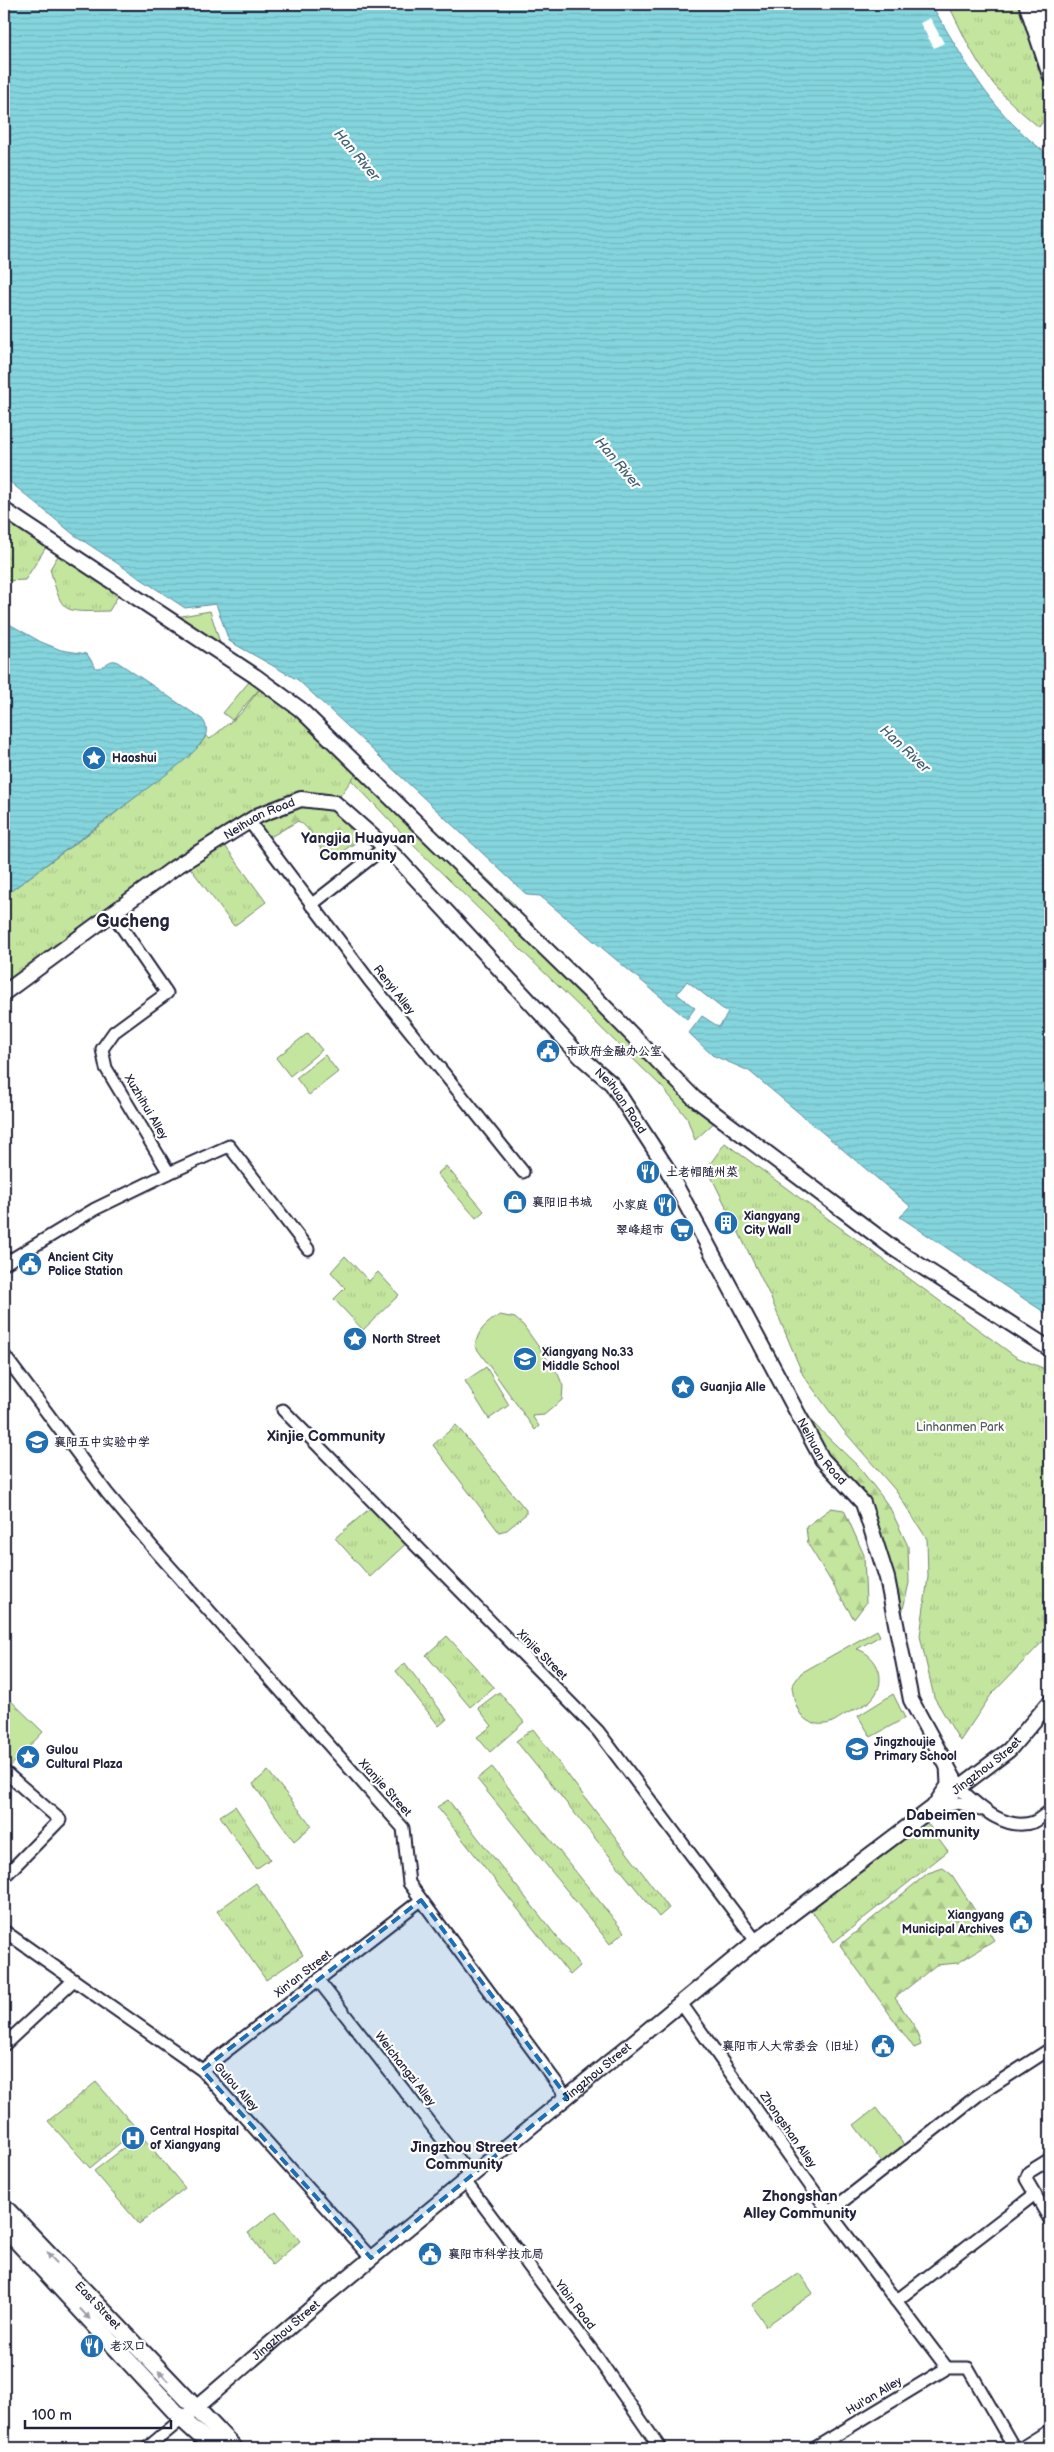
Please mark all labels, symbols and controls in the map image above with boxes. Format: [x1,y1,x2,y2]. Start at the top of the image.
water label: Han River [331,126,384,185]
water label: Han River [592,434,645,493]
water label: Han River [876,722,934,777]
place icon: Haoshui [81,745,107,771]
place label: Haoshui [112,751,157,766]
street label: Neihuan Road [221,794,297,843]
district label: Yangjia Huayuan Community [301,829,415,865]
district label: Gucheng [96,911,170,932]
street label: Renyi Alley [370,962,418,1018]
public building icon: 市政府金融办公室 [535,1038,561,1064]
place label: 市政府金融办公室 [566,1044,662,1059]
street label: Neihuan Road [592,1065,650,1137]
street label: Xuzhihui Alley [120,1071,172,1143]
restaurant icon: 土老帽随州菜 [635,1159,661,1185]
place label: 土老帽随州菜 [666,1165,738,1180]
shop icon: 襄阳旧书城 [502,1189,528,1215]
restaurant icon: 小家庭 [652,1192,678,1218]
place label: 襄阳旧书城 [532,1195,592,1210]
place label: 小家庭 [612,1198,648,1213]
place label: Xiangyang City Wall [744,1209,800,1238]
building icon: Xiangyang City Wall [713,1210,739,1236]
supermarket icon: 翠峰超市 [669,1217,695,1243]
place label: 翠峰超市 [616,1223,664,1238]
place label: Ancient City Police Station [47,1250,123,1279]
public building icon: Ancient City Police Station [17,1251,43,1277]
place icon: North Street [342,1326,368,1352]
place label: North Street [372,1332,440,1347]
place label: Xiangyang No.33 Middle School [542,1345,634,1374]
school or university icon: Xiangyang No.33 Middle School [512,1346,538,1372]
place icon: Guanjia Alle [670,1374,696,1400]
place label: Guanjia Alle [700,1380,766,1395]
street label: Neihuan Road [794,1415,850,1488]
park label: Linhanmen Park [916,1420,1004,1435]
district label: Xinjie Community [267,1427,385,1446]
school or university icon: 襄阳五中实验中学 [24,1429,50,1455]
place label: 襄阳五中实验中学 [54,1435,150,1450]
street label: Xinjie Street [513,1626,571,1684]
street label: Jingzhou Street [949,1734,1025,1798]
place label: Jingzhoujie Primary School [874,1735,957,1764]
school or university icon: Jingzhoujie Primary School [844,1736,870,1762]
place label: Gulou Cultural Plaza [46,1743,123,1772]
place icon: Gulou Cultural Plaza [15,1744,41,1770]
street label: Xianjie Street [355,1756,415,1820]
district label: Dabeimen Community [902,1806,980,1842]
place label: Xiangyang Municipal Archives [902,1908,1004,1937]
public building icon: Xiangyang Municipal Archives [1008,1909,1034,1935]
street label: Xin'an Street [271,1947,335,2002]
street label: Weichangzi Alley [371,2029,439,2110]
public building icon: 襄阳市人大常委会（旧址） [870,2033,896,2059]
street label: Jingzhou Street [559,2039,634,2105]
place label: 襄阳市人大常委会（旧址） [722,2039,866,2054]
street label: Gulou Alley [210,2060,262,2115]
street label: Zhongshan Alley [756,2088,820,2171]
place label: Central Hospital of Xiangyang [150,2124,239,2153]
hospital icon: Central Hospital of Xiangyang [120,2125,146,2151]
district label: Jingzhou Street Community [411,2138,517,2174]
district label: Zhongshan Alley Community [743,2187,857,2223]
public building icon: 襄阳市科学技术局 [417,2241,443,2267]
place label: 襄阳市科学技术局 [448,2247,544,2262]
one-way arrow [46,2252,58,2264]
street label: Yibin Road [551,2277,598,2333]
street label: East Street [72,2278,124,2333]
street label: Jingzhou Street [249,2297,323,2364]
one-way arrow [79,2308,91,2320]
restaurant icon: 老汉口 [79,2333,105,2359]
place label: 老汉口 [110,2339,146,2354]
one-way arrow [157,2370,169,2382]
street label: Hui'an Alley [843,2373,905,2419]
scale bar [25,2397,171,2429]
text: 100 m [32,2406,72,2425]

